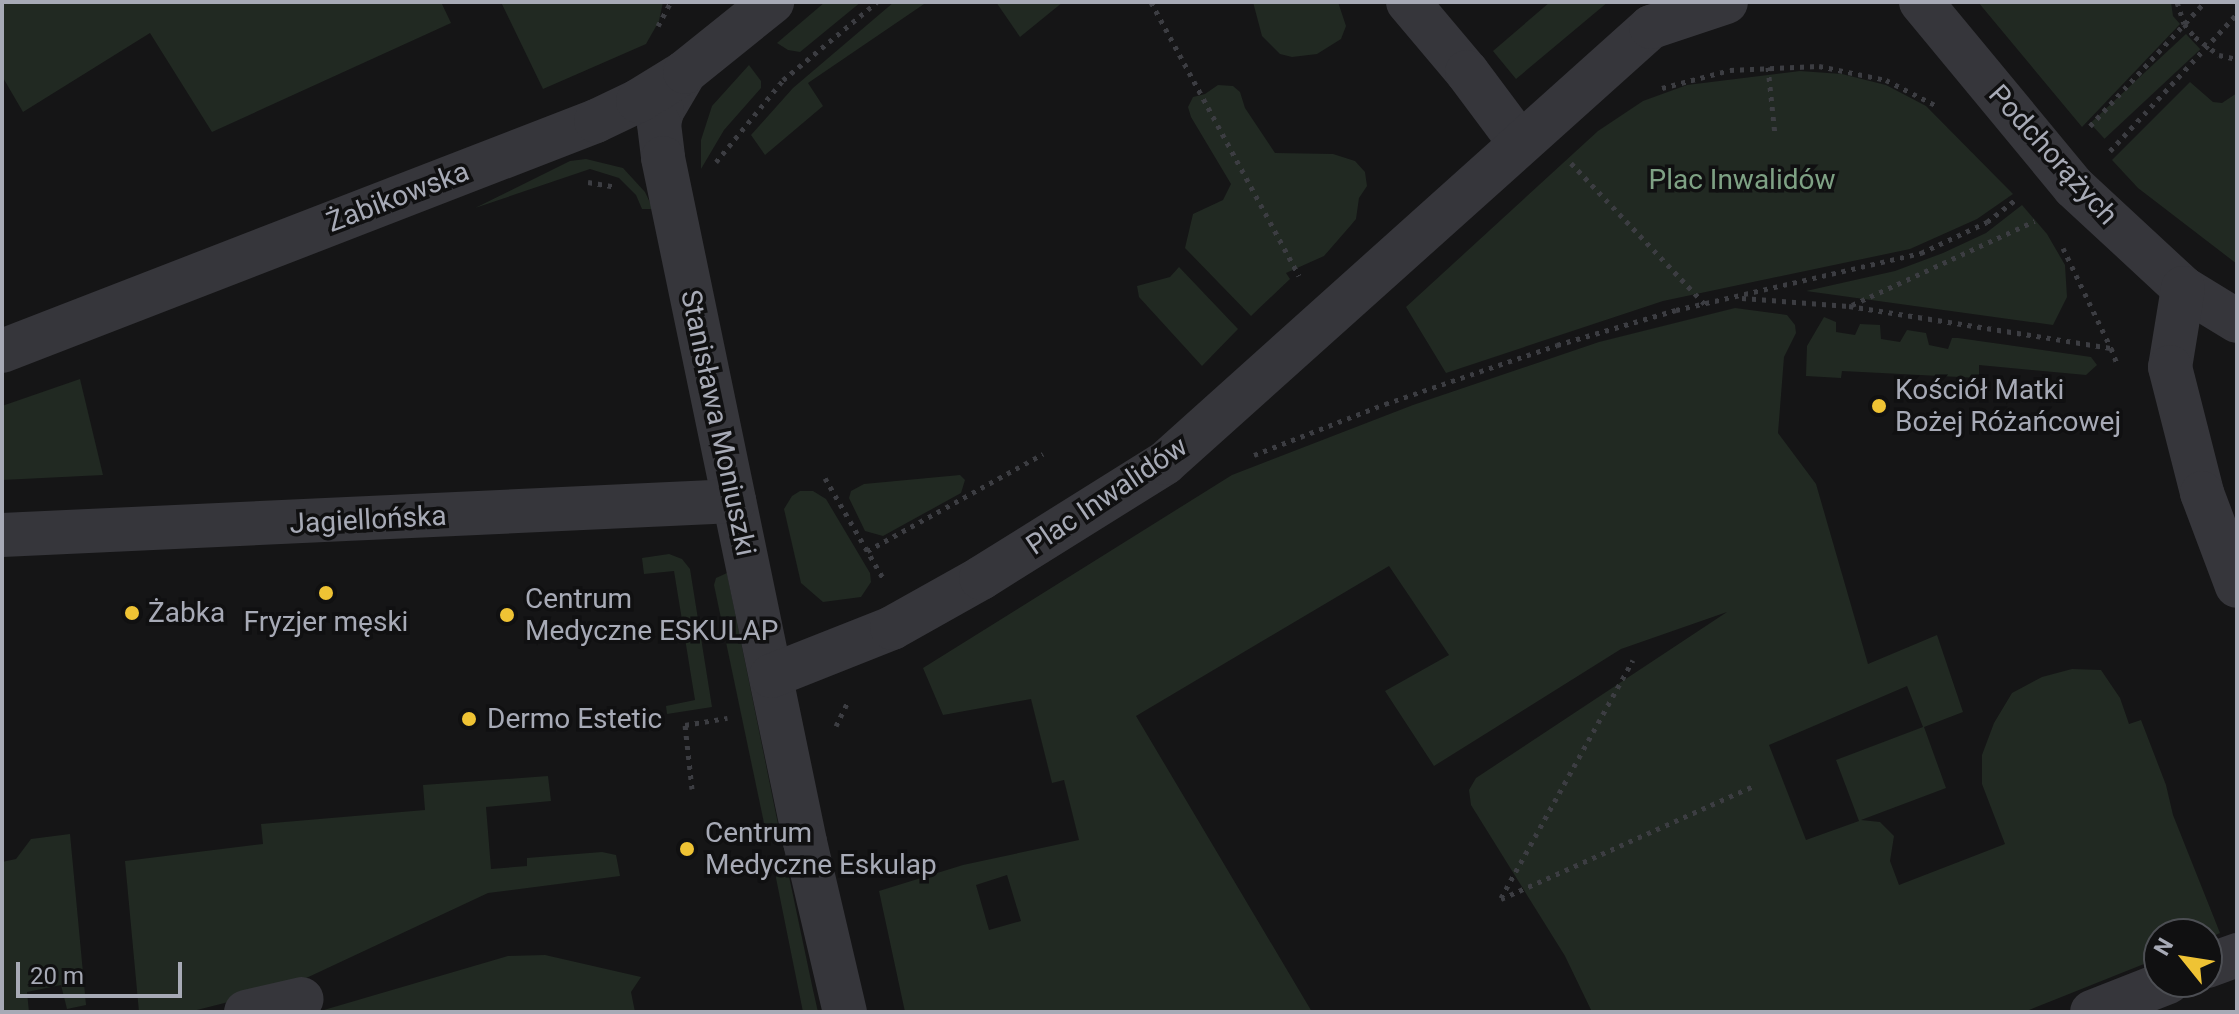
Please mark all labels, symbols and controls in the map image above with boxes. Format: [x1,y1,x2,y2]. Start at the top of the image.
street label: Podchorążych [1981,78,2125,232]
street label: Żabikowska [322,155,474,239]
park label: Plac Inwalidów [1648,163,1836,197]
street label: Stanisława Moniuszki [673,287,763,559]
place label: Kościół Matki Bożej Różańcowej [1895,373,2121,439]
marker: Kościół Matki Bożej Różańcowej [1870,397,1888,415]
street label: Plac Inwalidów [1020,430,1194,562]
street label: Jagiellońska [289,499,447,541]
place label: Centrum Medyczne ESKULAP [525,582,778,648]
marker: Fryzjer męski [317,584,335,602]
place label: Żabka [148,596,225,630]
marker: Żabka [123,604,141,622]
marker: Centrum Medyczne ESKULAP [496,604,518,626]
place label: Fryzjer męski [244,605,408,639]
place label: Dermo Estetic [487,702,662,736]
marker: Dermo Estetic [458,708,480,730]
place label: Centrum Medyczne Eskulap [705,816,937,882]
marker: Centrum Medyczne Eskulap [676,838,698,860]
north arrow [2143,918,2223,998]
text: N [2149,934,2178,960]
scale bar [20,946,186,996]
text: 20 m [30,962,84,990]

